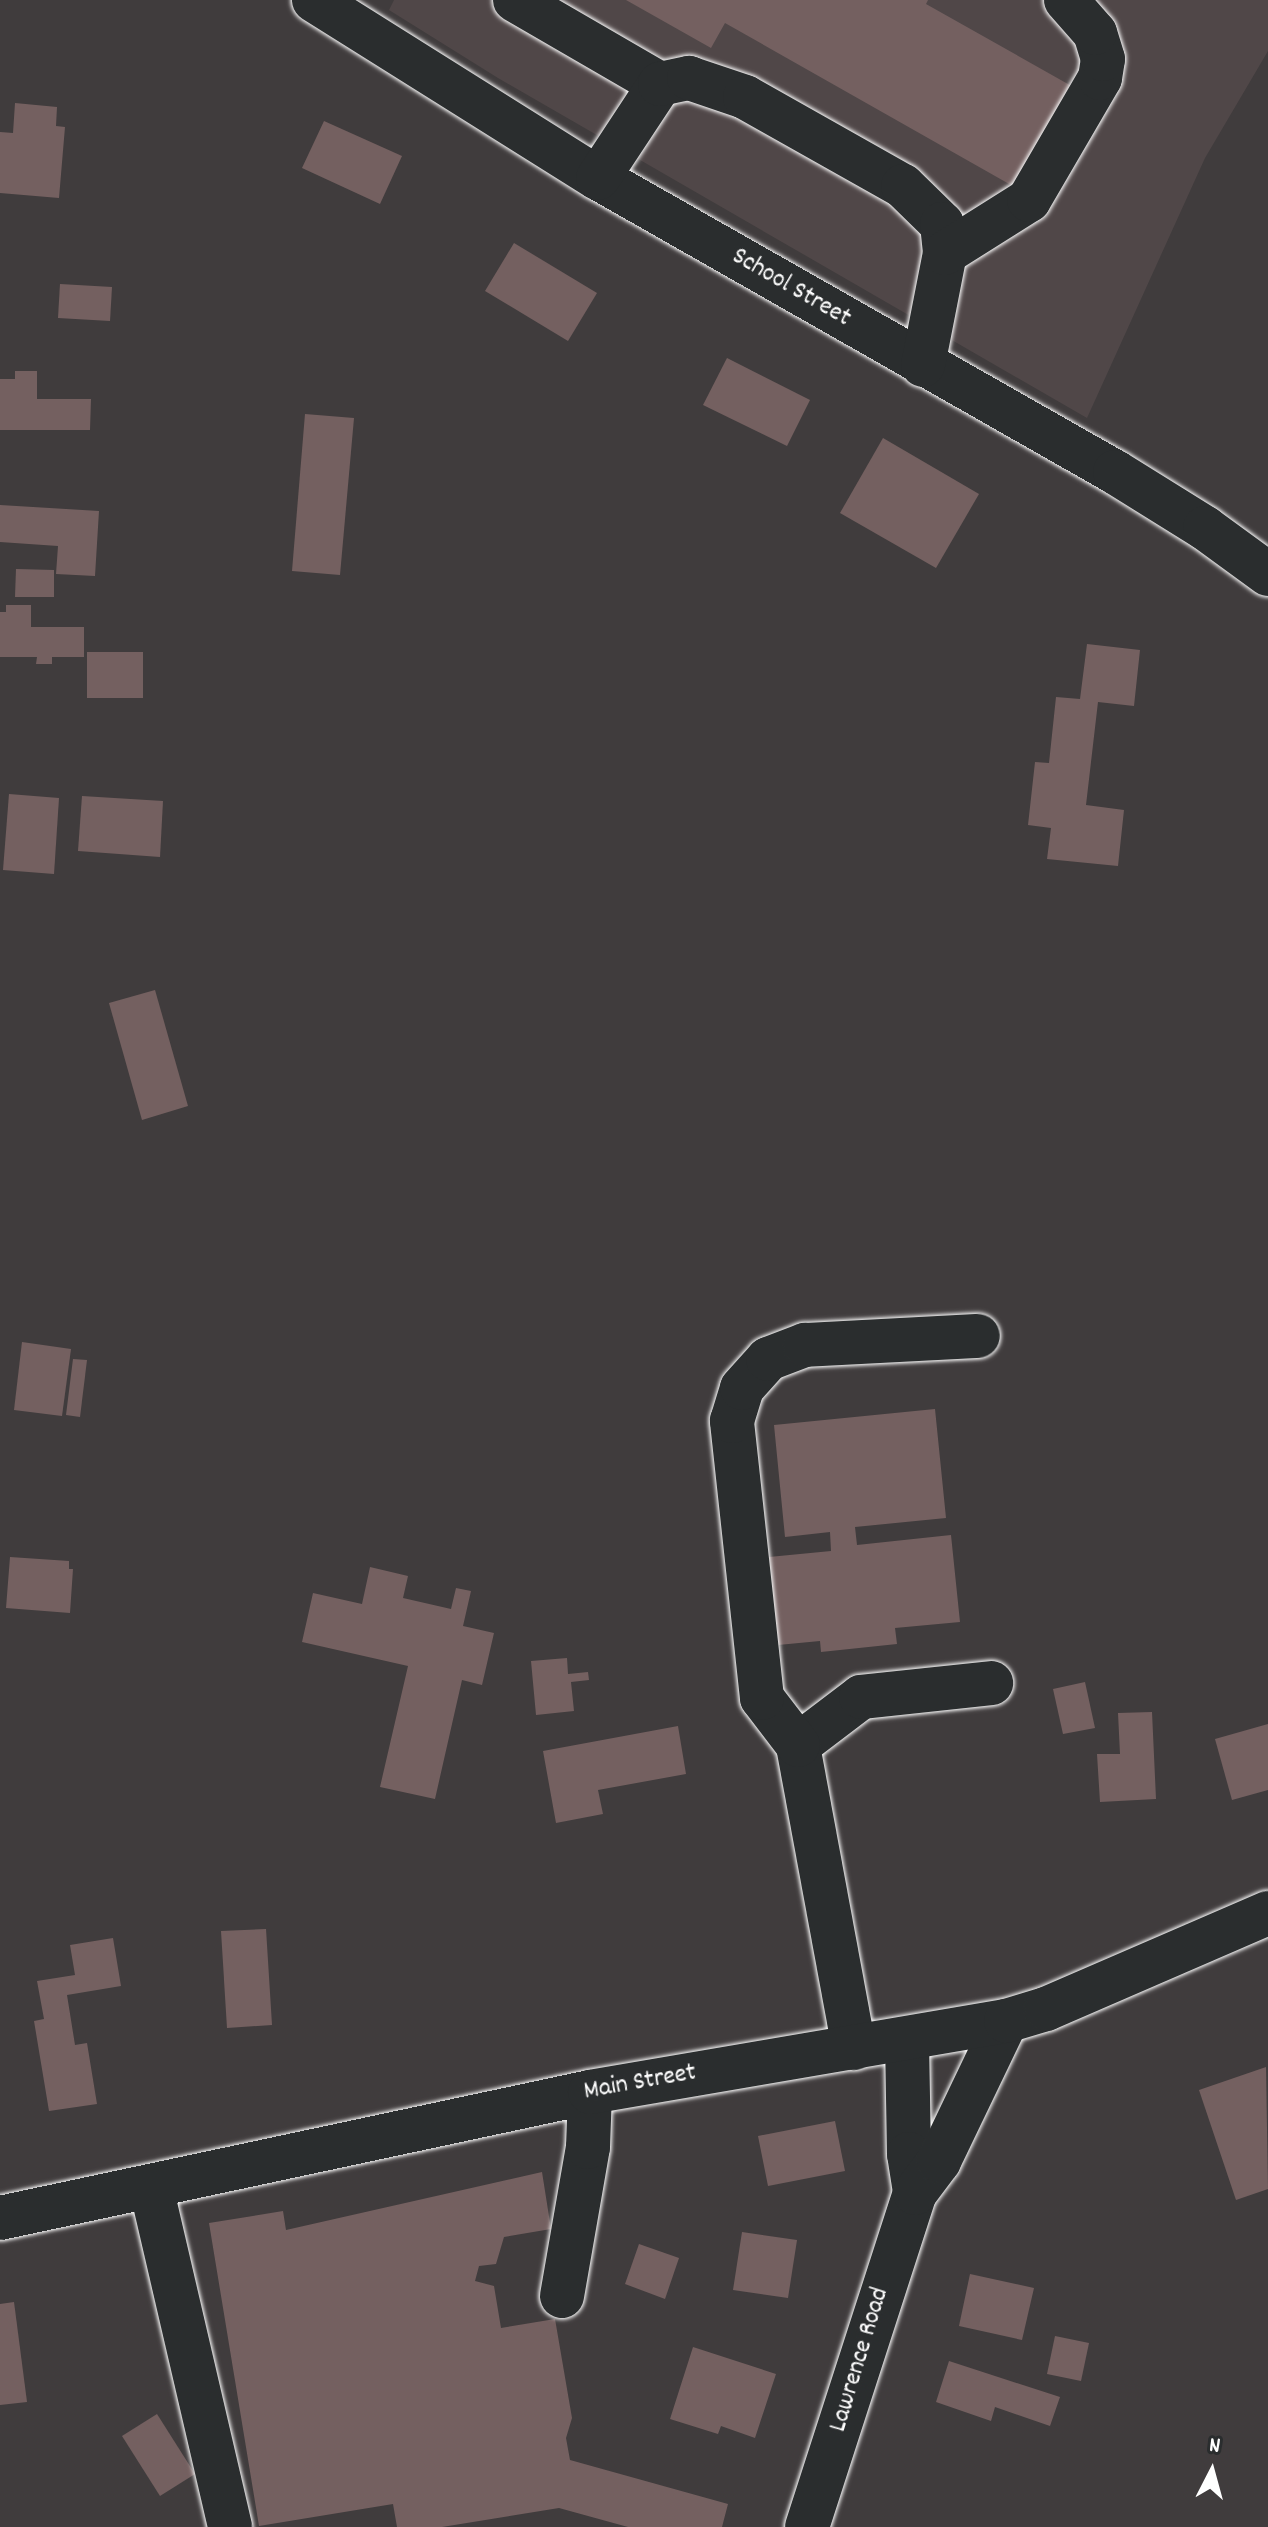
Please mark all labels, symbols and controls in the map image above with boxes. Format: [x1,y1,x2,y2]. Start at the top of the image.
street label: School Street [726,241,856,335]
street label: Main Street [581,2058,699,2108]
street label: Lawrence Road [823,2284,897,2436]
north arrow [1172,2431,1252,2511]
text: N [1208,2431,1222,2463]

